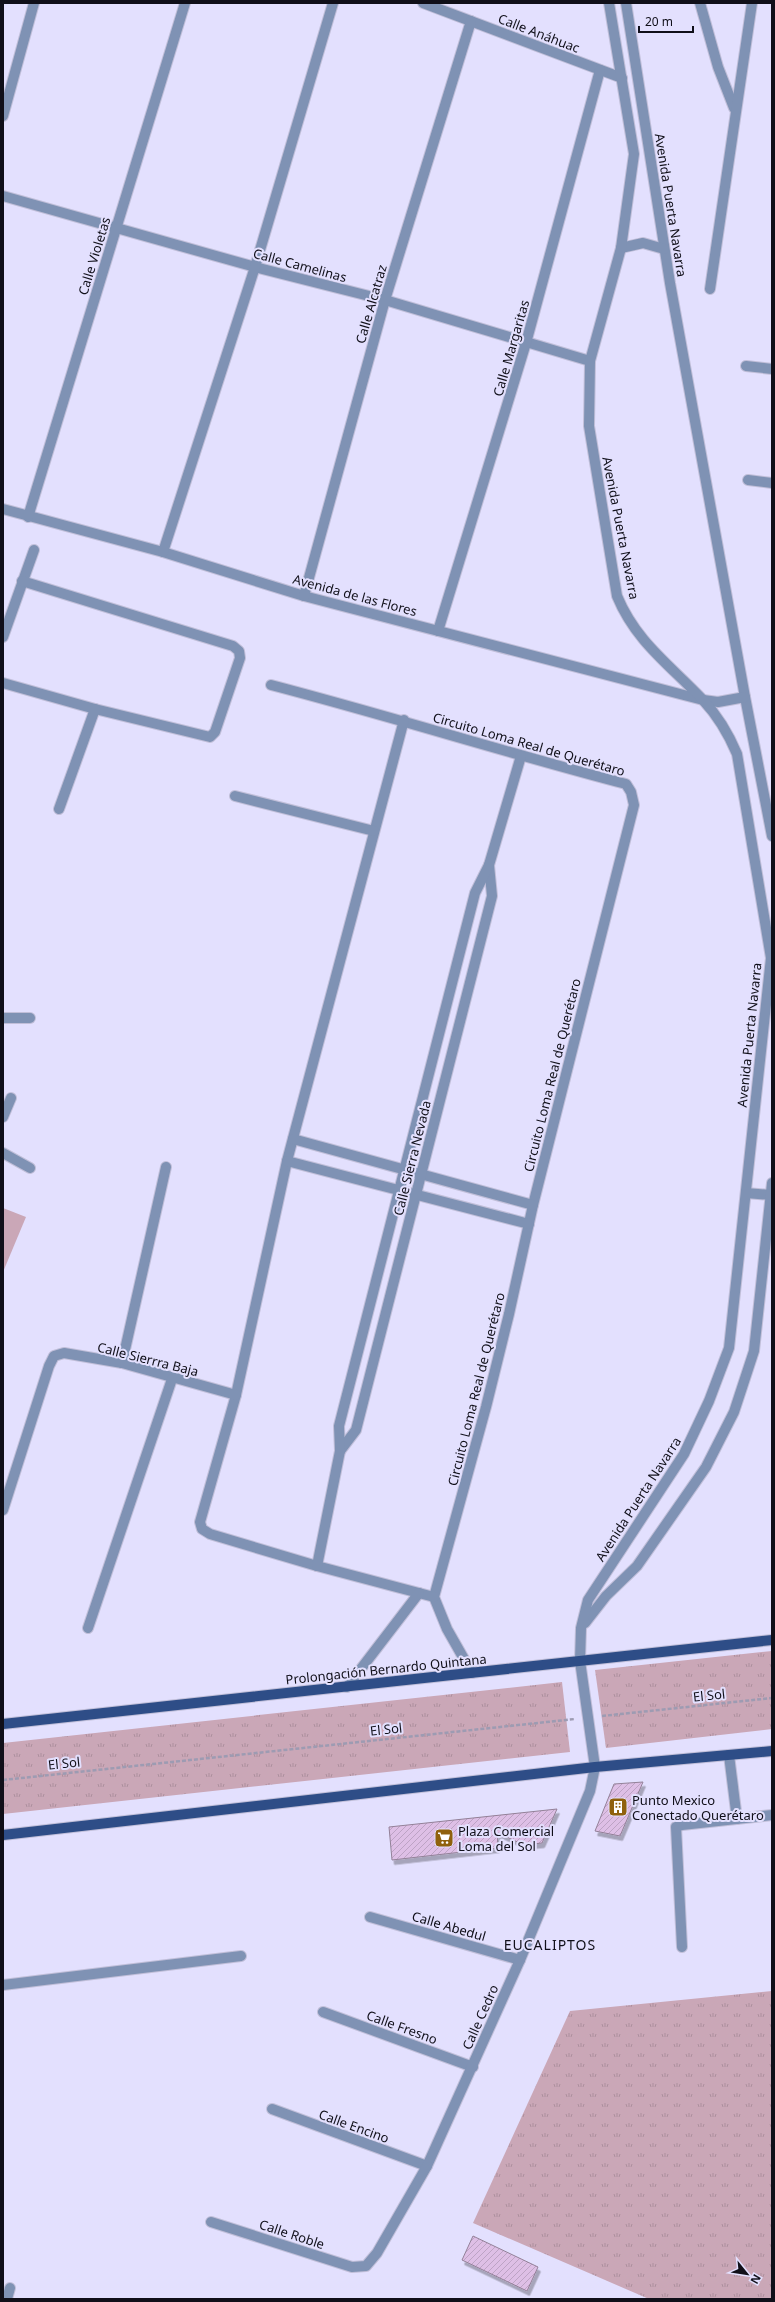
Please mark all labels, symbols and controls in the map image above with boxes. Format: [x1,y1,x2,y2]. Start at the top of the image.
scale bar [639,8,693,34]
street label: Calle Anáhuac [496,9,582,57]
text: 20 m [645,13,673,30]
street label: Avenida Puerta Navarra [651,132,691,278]
street label: Calle Violetas [74,215,114,297]
street label: Calle Camelinas [251,244,349,286]
street label: Calle Alcatraz [351,262,391,346]
street label: Calle Margaritas [489,298,533,398]
street label: Avenida Puerta Navarra [598,455,644,601]
street label: Avenida de las Flores [291,570,419,620]
street label: Circuito Loma Real de Querétaro [431,708,627,780]
street label: Avenida Puerta Navarra [732,962,766,1108]
street label: Circuito Loma Real de Querétaro [519,976,585,1174]
street label: Calle Sierra Nevada [389,1099,435,1217]
street label: Circuito Loma Real de Querétaro [443,1290,509,1488]
street label: Calle Sierrra Baja [96,1338,200,1380]
street label: Avenida Puerta Navarra [591,1433,685,1565]
street label: Prolongación Bernardo Quintana [285,1649,487,1689]
street label: El Sol [692,1684,726,1706]
street label: El Sol [369,1718,403,1740]
street label: El Sol [47,1752,81,1774]
place label: Punto Mexico Conectado Querétaro [632,1791,764,1824]
building icon: Punto Mexico Conectado Querétaro [607,1796,629,1818]
place label: Plaza Comercial Loma del Sol [458,1822,554,1855]
supermarket icon: Plaza Comercial Loma del Sol [433,1827,455,1849]
street label: Calle Abedul [410,1907,488,1945]
district label: EUCALIPTOS [504,1935,596,1954]
street label: Calle Cedro [458,1981,502,2052]
street label: Calle Fresno [364,2006,440,2048]
street label: Calle Encino [316,2105,392,2147]
street label: Calle Roble [257,2215,327,2253]
north arrow [727,2254,767,2294]
text: N [747,2272,765,2287]

